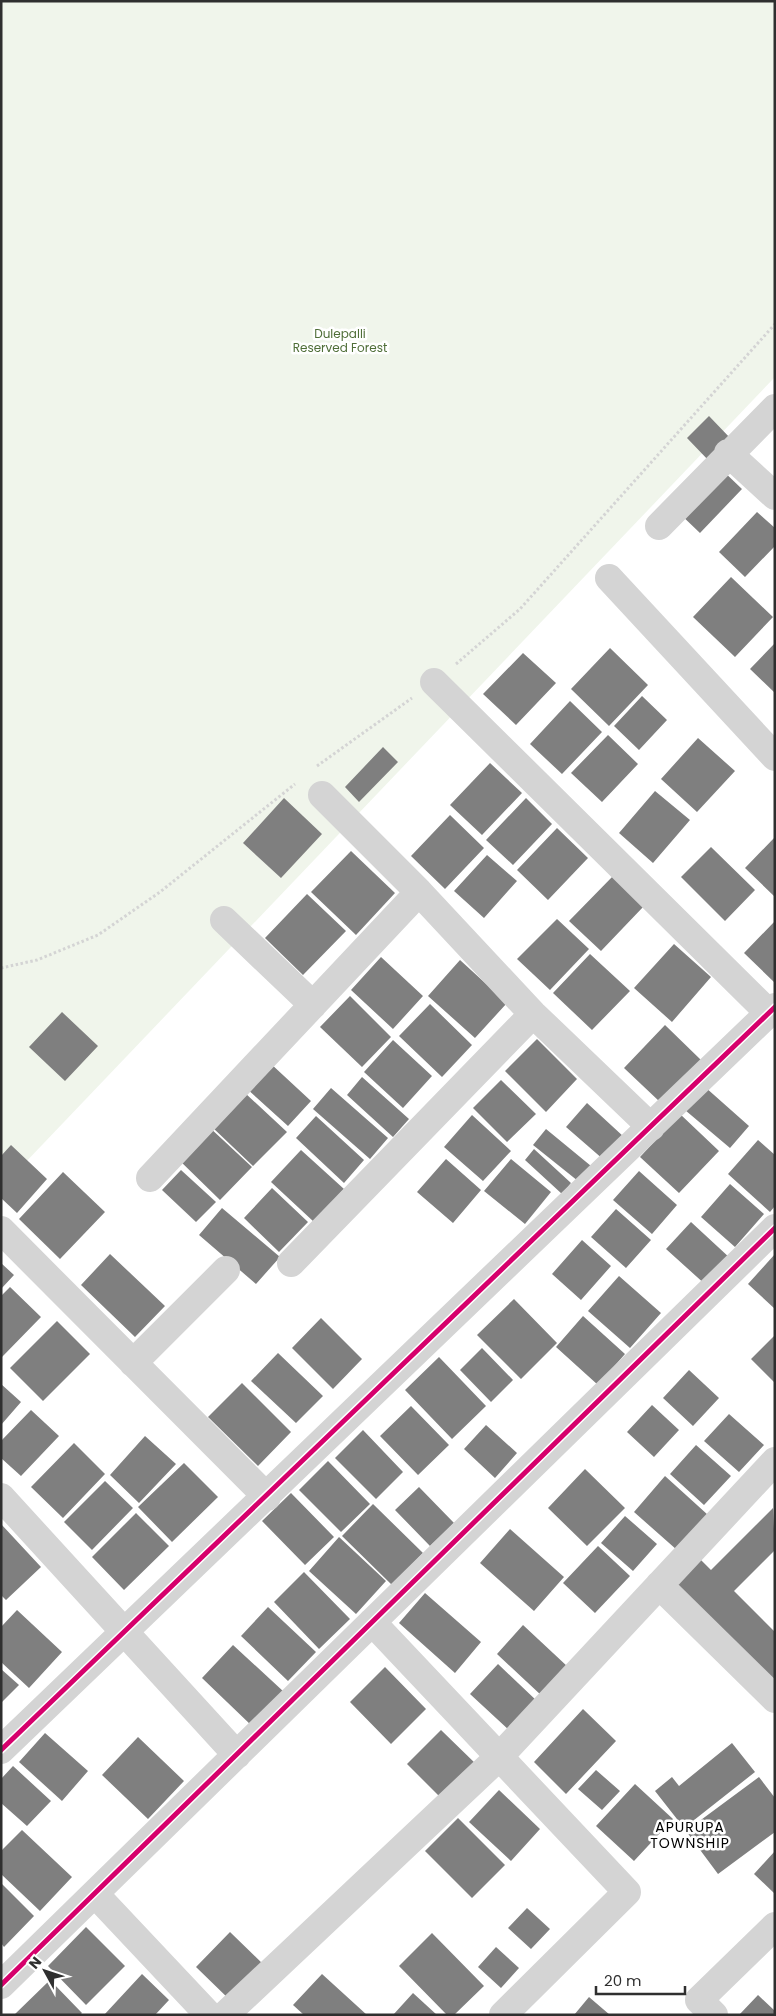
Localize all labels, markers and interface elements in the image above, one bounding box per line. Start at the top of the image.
park label: Dulepalli Reserved Forest [293,325,387,356]
district label: APURUPA TOWNSHIP [650,1817,730,1853]
north arrow [20,1946,70,1996]
text: N [24,1952,46,1973]
scale bar [596,1964,685,1996]
text: 20 m [604,1970,642,1991]

